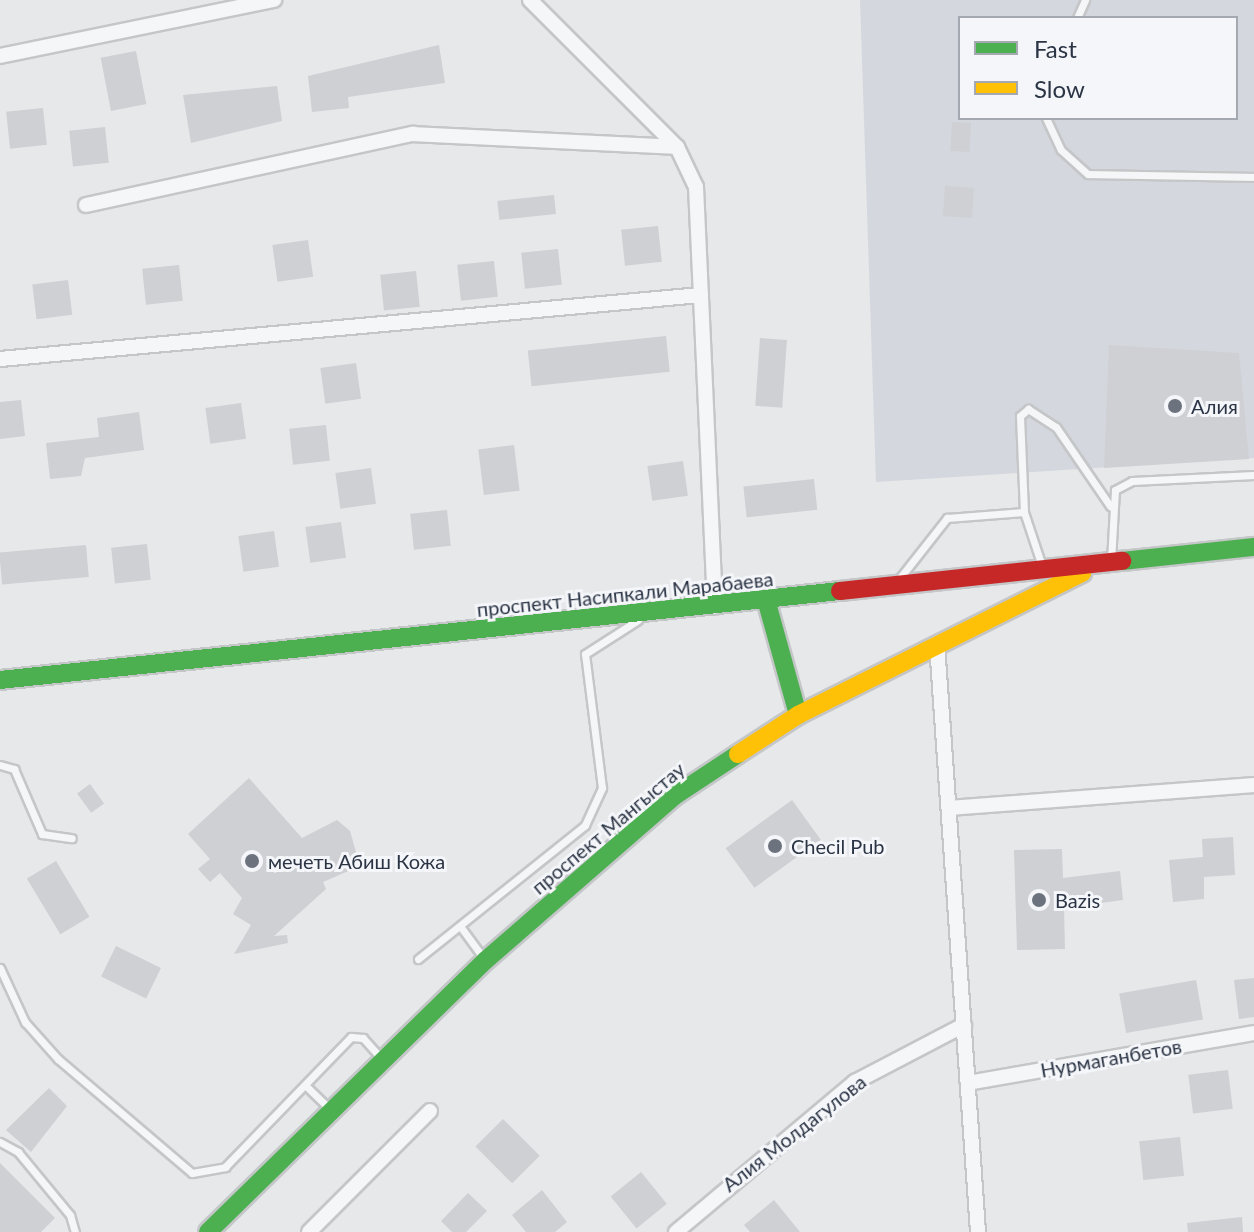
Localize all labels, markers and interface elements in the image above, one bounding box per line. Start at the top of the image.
legend [958,16,1238,120]
text: Fast [1034,34,1077,63]
text: Slow [1034,74,1085,103]
place label: Алия [1191,394,1238,418]
marker: Алия [1166,397,1184,415]
street label: проспект Насипкали Марабаева [476,566,774,622]
street label: проспект Мангыстау [527,757,689,899]
place label: Checil Pub [791,834,885,858]
marker: Checil Pub [766,837,784,855]
place label: мечеть Абиш Кожа [268,849,445,873]
marker: мечеть Абиш Кожа [243,852,261,870]
place label: Bazis [1055,888,1100,912]
marker: Bazis [1030,891,1048,909]
street label: Нурмаганбетов [1038,1034,1184,1082]
street label: Алия Молдагулова [717,1069,871,1197]

